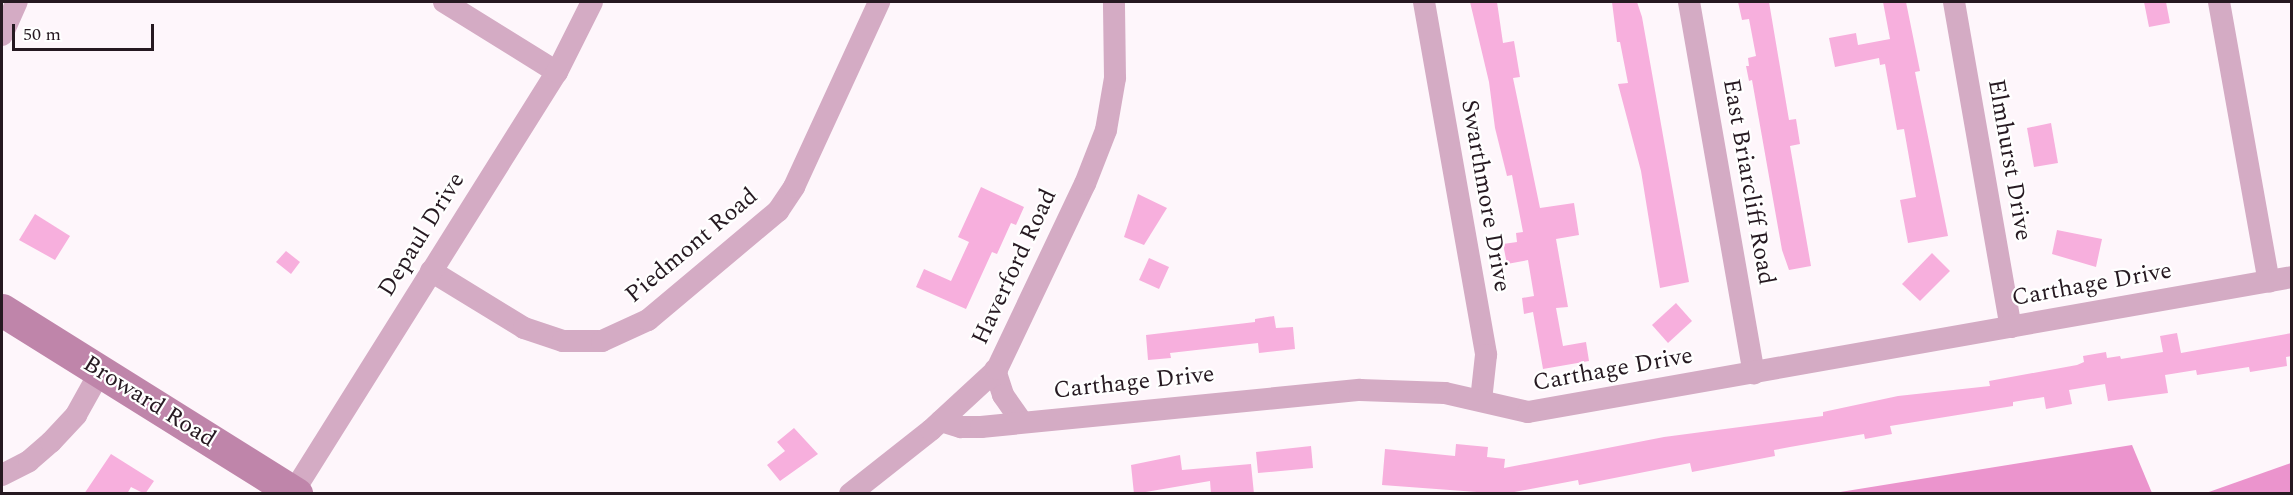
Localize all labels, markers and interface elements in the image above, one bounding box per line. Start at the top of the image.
scale bar [15,12,158,50]
text: 50 m [23,21,61,48]
street label: East Briarcliff Road [1716,77,1780,287]
street label: Elmhurst Drive [1981,77,2037,243]
street label: Swarthmore Drive [1454,98,1516,294]
street label: Depaul Drive [372,168,472,302]
street label: Piedmont Road [620,182,764,310]
street label: Haverford Road [966,185,1064,349]
street label: Carthage Drive [2010,257,2174,313]
street label: Carthage Drive [1531,342,1695,398]
street label: Broward Road [77,350,221,454]
street label: Carthage Drive [1052,360,1216,406]

